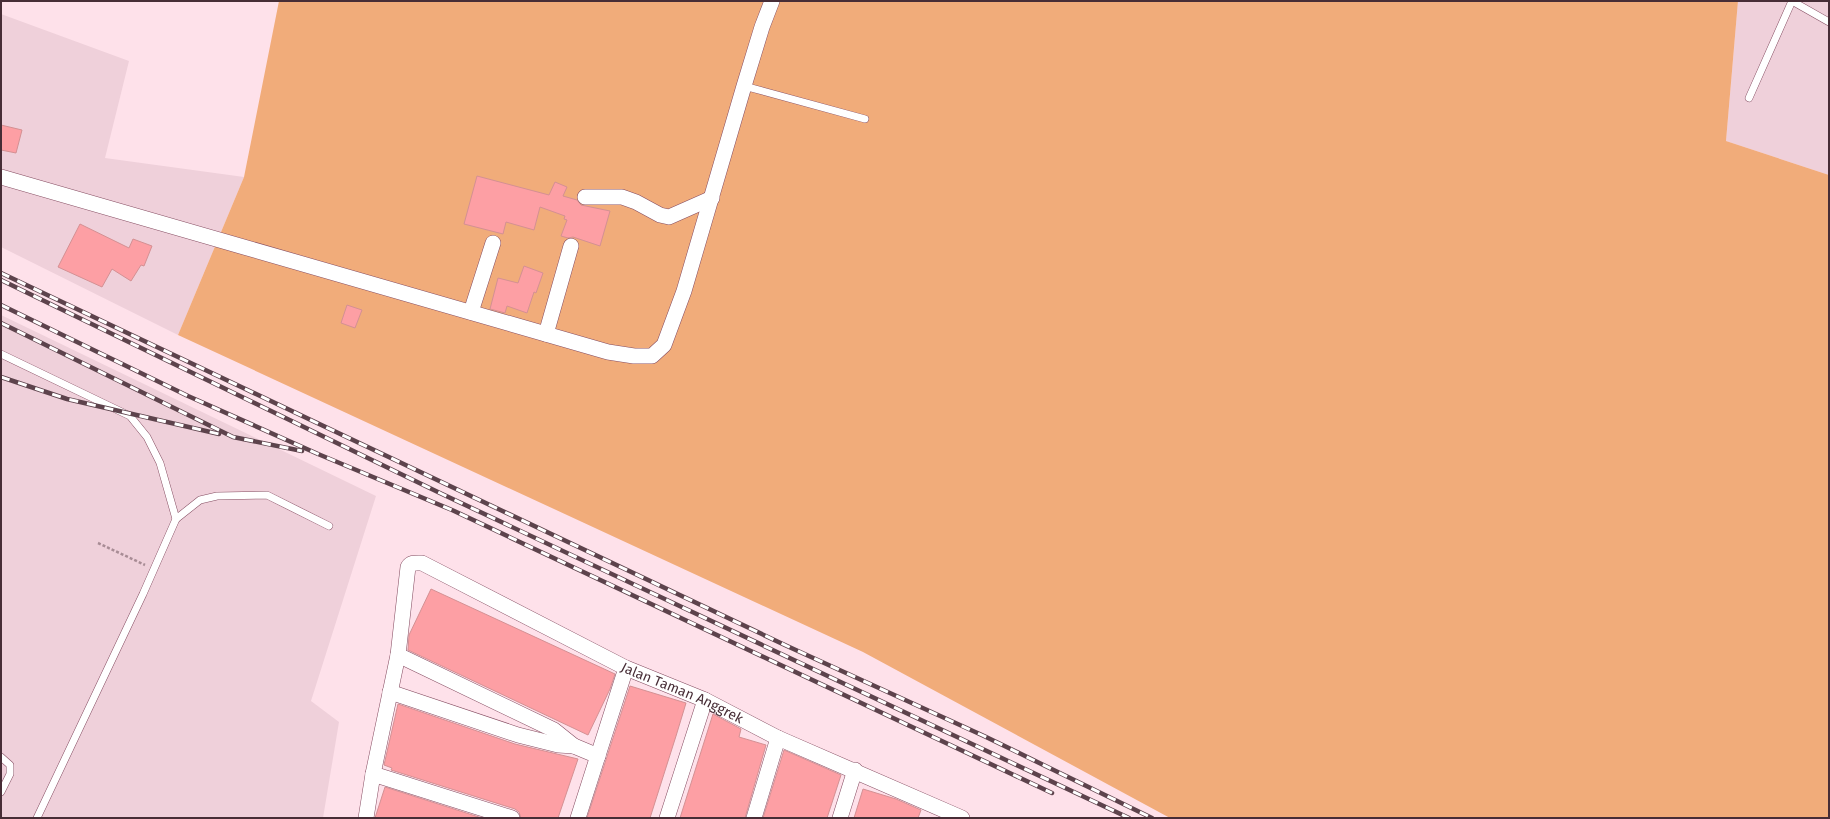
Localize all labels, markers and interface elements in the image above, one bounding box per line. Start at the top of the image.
street label: Jalan Taman Anggrek [618,659,747,728]

